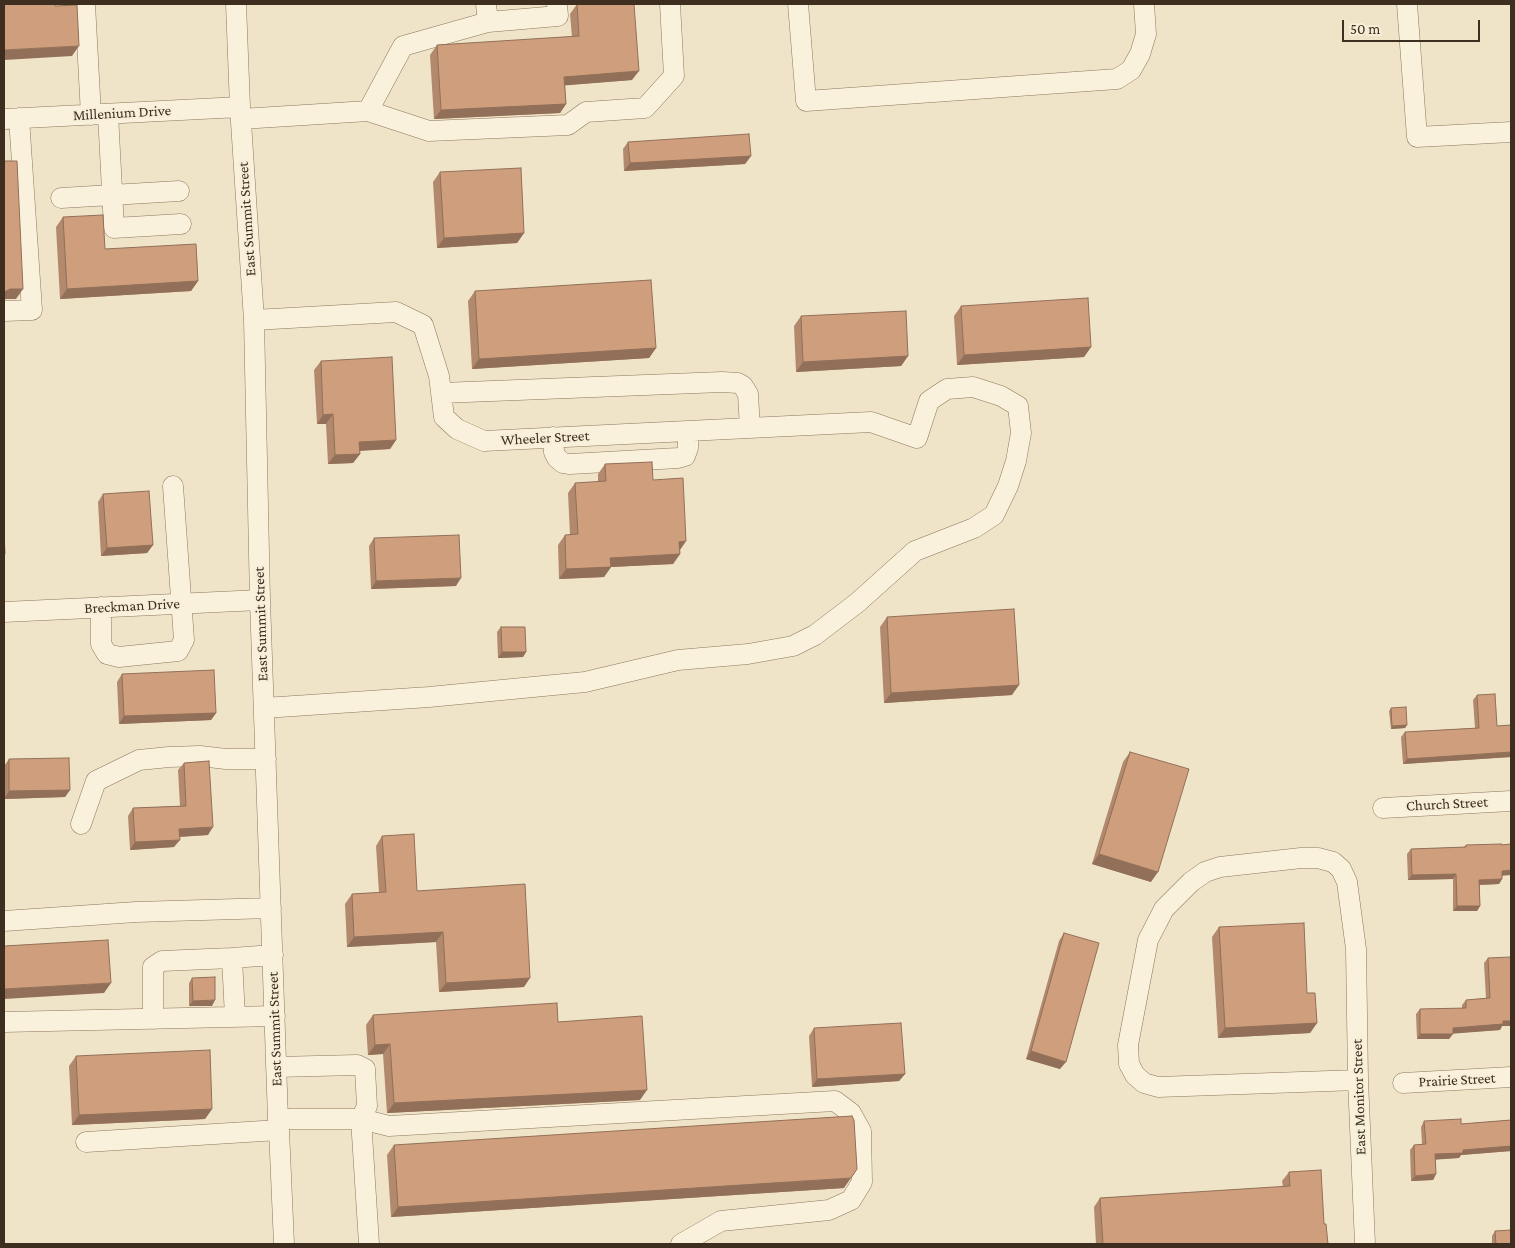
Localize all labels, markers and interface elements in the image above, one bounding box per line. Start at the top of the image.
scale bar [1345,10,1482,42]
text: 50 m [1350,21,1380,37]
street label: Millenium Drive [72,101,172,125]
street label: East Summit Street [234,161,260,277]
street label: Wheeler Street [500,427,590,449]
street label: East Summit Street [250,566,272,682]
street label: Breckman Drive [84,595,180,617]
street label: Church Street [1406,793,1488,815]
street label: East Summit Street [264,971,286,1087]
street label: East Monitor Street [1348,1039,1370,1155]
street label: Prairie Street [1418,1069,1496,1091]

